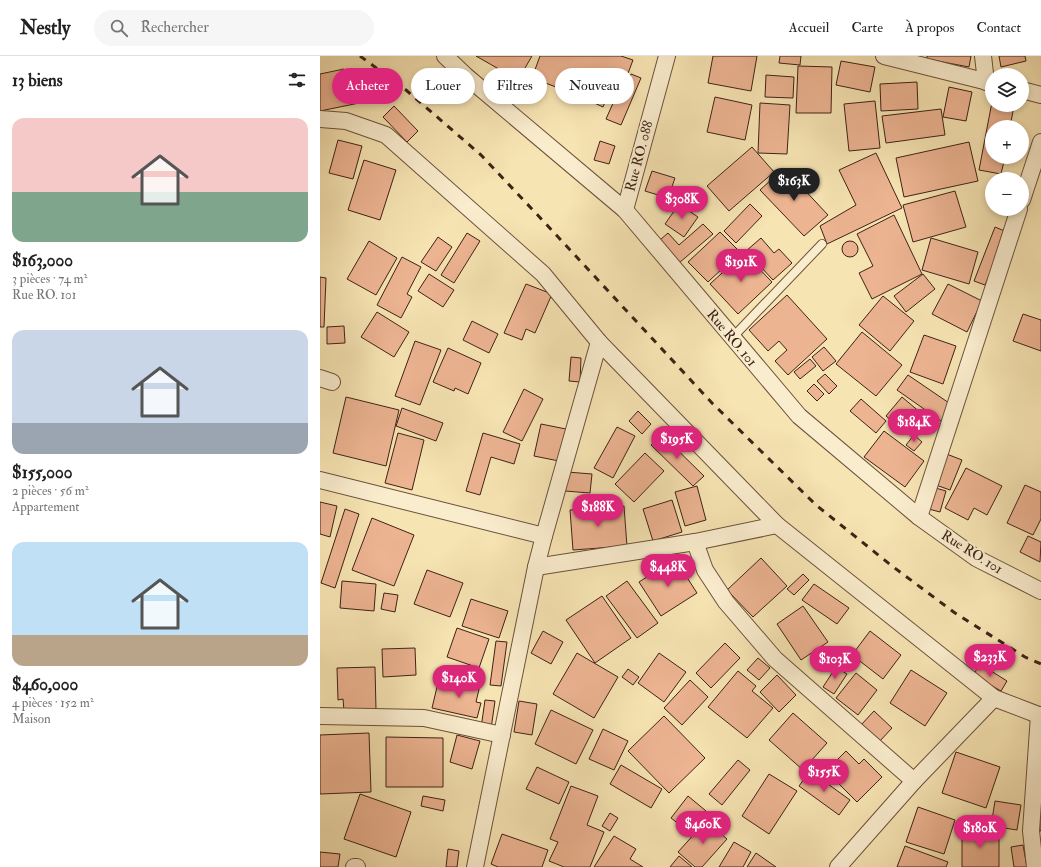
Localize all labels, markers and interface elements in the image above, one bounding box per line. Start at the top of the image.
search box [94,10,374,46]
text: Nestly [20,16,70,40]
icon: search [108,17,130,39]
text: Rechercher [140,18,209,37]
text: Accueil [789,19,829,36]
text: Carte [851,19,883,36]
text: À propos [905,19,954,36]
text: Contact [976,19,1021,36]
chip: Acheter [332,68,403,104]
chip: Louer [411,68,475,104]
chip: Filtres [483,68,547,104]
chip: Nouveau [555,68,634,104]
map controls [985,68,1029,216]
button: layers [985,68,1029,112]
icon: filters [286,69,308,91]
text: 13 biens [12,70,63,91]
street label: Rue RO. 088 [621,118,657,193]
button: + [985,120,1029,164]
icon: home [124,144,196,216]
pin: $163K [766,168,822,202]
button: − [985,172,1029,216]
text: $163K [778,173,810,189]
pin: $308K [654,186,710,220]
text: $308K [665,191,699,207]
pin: $191K [713,249,769,283]
text: $163,000 [12,250,73,271]
text: $191K [725,254,757,270]
text: 3 pièces · 74 m² [12,271,87,287]
text: Rue RO. 101 [12,287,76,303]
street label: Rue RO. 101 [703,306,761,370]
icon: home [124,356,196,428]
pin: $184K [886,409,942,443]
text: $184K [897,414,931,430]
pin: $195K [649,426,705,460]
text: $195K [660,431,694,447]
text: $155,000 [12,462,73,483]
text: 2 pièces · 56 m² [12,483,89,499]
pin: $188K [570,494,626,528]
text: Appartement [12,499,80,515]
text: $188K [581,499,615,515]
street label: Rue RO. 101 [938,526,1006,578]
pin: $448K [640,554,696,588]
text: $448K [650,559,686,575]
icon: home [124,568,196,640]
pin: $233K [962,644,1018,678]
pin: $103K [807,646,863,680]
text: $233K [973,649,1007,665]
text: $103K [819,651,851,667]
pin: $140K [431,665,487,699]
text: $140K [442,670,476,686]
text: $460,000 [12,674,78,695]
text: 4 pièces · 152 m² [12,695,94,711]
text: Maison [12,711,51,727]
pin: $155K [796,759,852,793]
text: $155K [808,764,840,780]
pin: $460K [675,811,731,845]
pin: $180K [952,815,1008,849]
text: $460K [685,816,721,832]
text: $180K [963,820,997,836]

